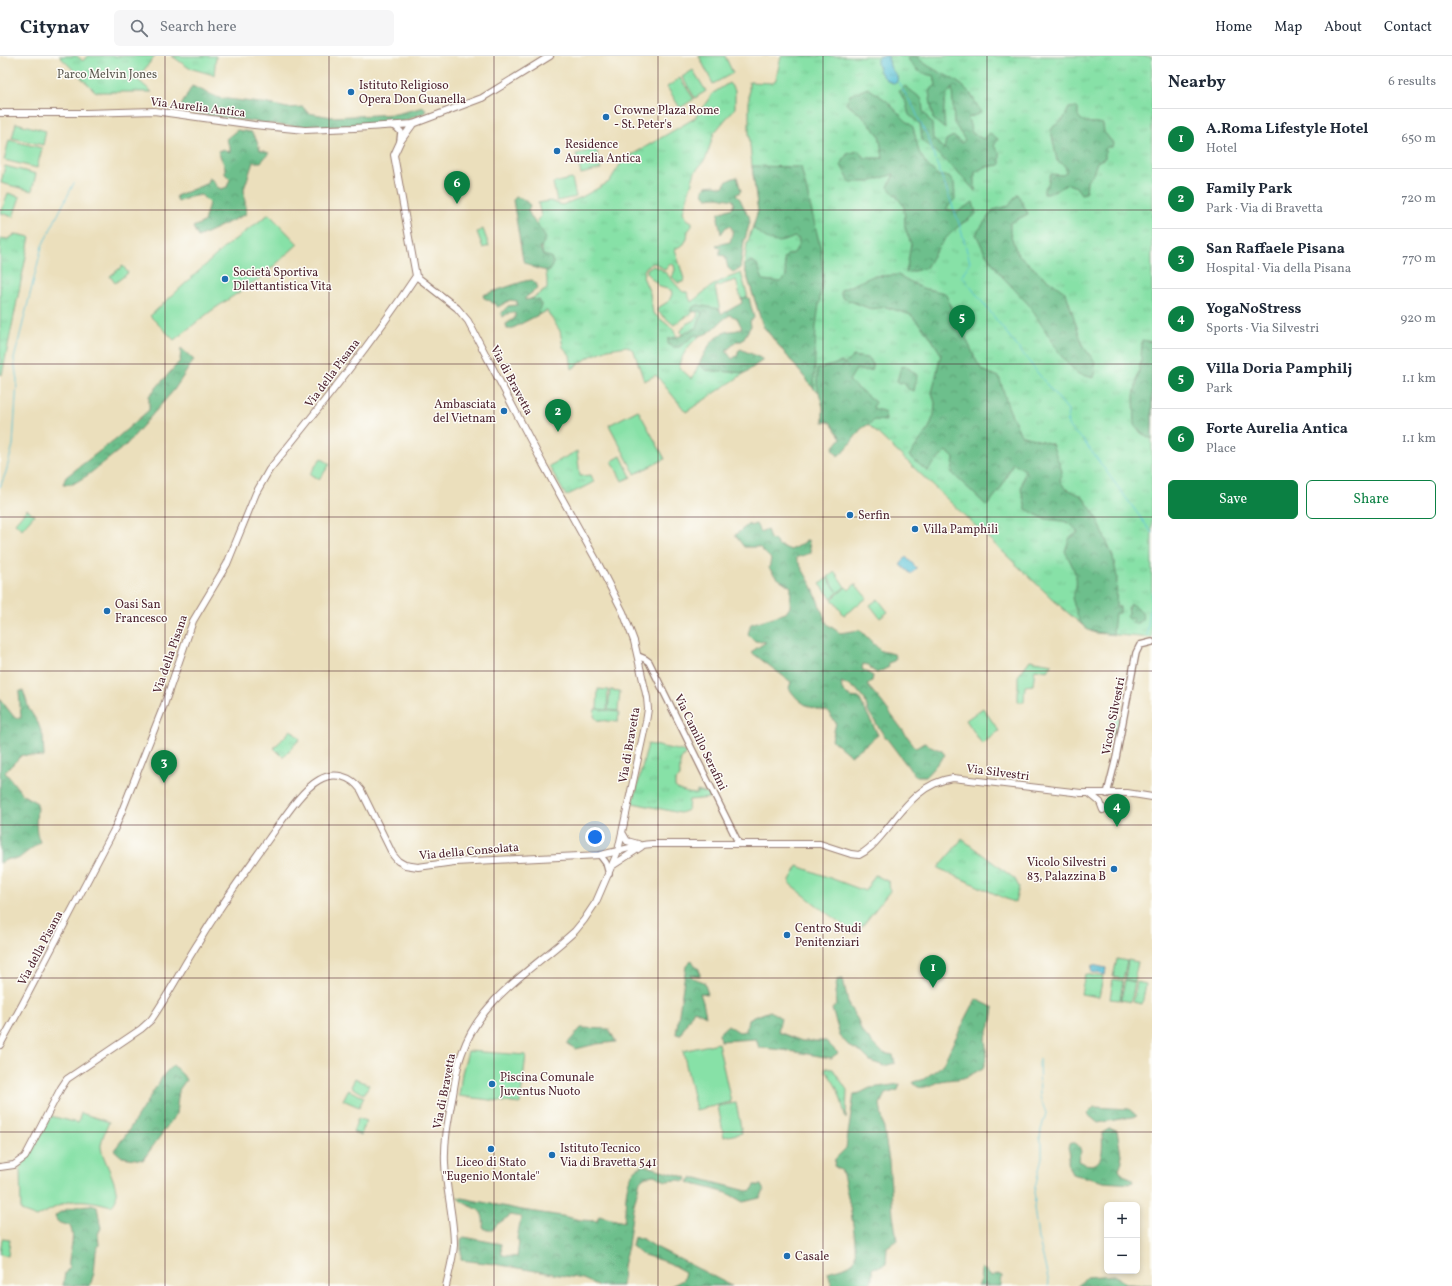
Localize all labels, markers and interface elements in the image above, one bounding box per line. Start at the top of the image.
search box [114,10,394,46]
text: Citynav [20,15,90,41]
icon: search [128,17,150,39]
text: Search here [160,17,237,38]
text: Home [1215,18,1252,37]
text: Map [1274,18,1302,37]
text: About [1324,18,1362,37]
text: Contact [1384,18,1432,37]
park label: Parco Melvin Jones [57,67,157,83]
text: Nearby [1168,71,1226,94]
text: 6 results [1388,73,1436,91]
place label: Istituto Religioso Opera Don Guanella [359,78,466,108]
marker: Istituto Religioso Opera Don Guanella [346,87,356,97]
street label: Via Aurelia Antica [149,94,246,122]
place label: Crowne Plaza Rome - St. Peter's [614,103,720,133]
marker: Crowne Plaza Rome - St. Peter's [601,112,611,122]
text: A.Roma Lifestyle Hotel [1206,119,1368,140]
text: 1 [1178,130,1184,148]
text: 650 m [1402,130,1436,148]
place label: Residence Aurelia Antica [565,137,641,167]
text: Hotel [1206,140,1237,158]
marker: Residence Aurelia Antica [552,146,562,156]
pin: 6 [444,171,470,204]
text: Family Park [1206,179,1292,200]
text: 2 [1178,190,1184,208]
text: 720 m [1401,190,1436,208]
text: Park · Via di Bravetta [1206,200,1323,218]
text: San Raffaele Pisana [1206,239,1345,260]
text: 3 [1178,250,1184,268]
text: 770 m [1402,250,1436,268]
text: Hospital · Via della Pisana [1206,260,1351,278]
place label: Società Sportiva Dilettantistica Vita [233,265,332,295]
marker: Società Sportiva Dilettantistica Vita [220,274,230,284]
text: YogaNoStress [1206,299,1302,320]
pin: 5 [949,305,975,338]
text: 4 [1177,310,1185,328]
text: 920 m [1400,310,1436,328]
text: Sports · Via Silvestri [1206,320,1319,338]
street label: Via della Pisana [302,336,364,411]
street label: Via di Bravetta [486,343,536,418]
text: Villa Doria Pamphilj [1206,359,1352,380]
text: 5 [1178,370,1184,388]
text: 1.1 km [1402,370,1436,388]
text: Park [1206,380,1233,398]
place label: Ambasciata del Vietnam [433,397,496,427]
pin: 2 [545,399,571,432]
marker: Ambasciata del Vietnam [499,406,509,416]
text: Forte Aurelia Antica [1206,419,1348,440]
text: 6 [1177,430,1185,448]
text: 1.1 km [1402,430,1436,448]
text: Place [1206,440,1236,458]
button: Save [1168,480,1298,519]
button: Share [1306,480,1436,519]
place label: Serfin [858,508,890,524]
marker: Serfin [845,510,855,520]
place label: Villa Pamphili [923,522,998,538]
marker: Villa Pamphili [910,524,920,534]
place label: Oasi San Francesco [115,597,167,627]
marker: Oasi San Francesco [102,606,112,616]
street label: Via della Pisana [150,613,192,696]
street label: Vicolo Silvestri [1099,676,1129,756]
street label: Via Camillo Serafini [670,692,731,794]
street label: Via di Bravetta [615,706,645,784]
pin: 3 [151,750,177,783]
street label: Via Silvestri [965,761,1031,785]
pin: 4 [1104,794,1130,827]
your location [585,827,605,847]
street label: Via della Consolata [419,840,520,864]
place label: Vicolo Silvestri 83, Palazzina B [1027,855,1106,885]
marker: Vicolo Silvestri 83, Palazzina B [1109,864,1119,874]
street label: Via della Pisana [14,908,67,989]
place label: Centro Studi Penitenziari [795,921,862,951]
marker: Centro Studi Penitenziari [782,930,792,940]
pin: 1 [920,955,946,988]
street label: Via di Bravetta [430,1052,460,1130]
place label: Piscina Comunale Juventus Nuoto [500,1070,595,1100]
marker: Piscina Comunale Juventus Nuoto [487,1079,497,1089]
place label: Istituto Tecnico Via di Bravetta 541 [560,1141,657,1171]
marker: Liceo di Stato "Eugenio Montale" [486,1144,496,1154]
marker: Istituto Tecnico Via di Bravetta 541 [547,1150,557,1160]
place label: Liceo di Stato "Eugenio Montale" [442,1155,540,1185]
map controls [1104,1202,1140,1274]
button: + [1104,1202,1140,1238]
button: − [1104,1238,1140,1274]
place label: Casale [795,1249,830,1265]
marker: Casale [782,1251,792,1261]

